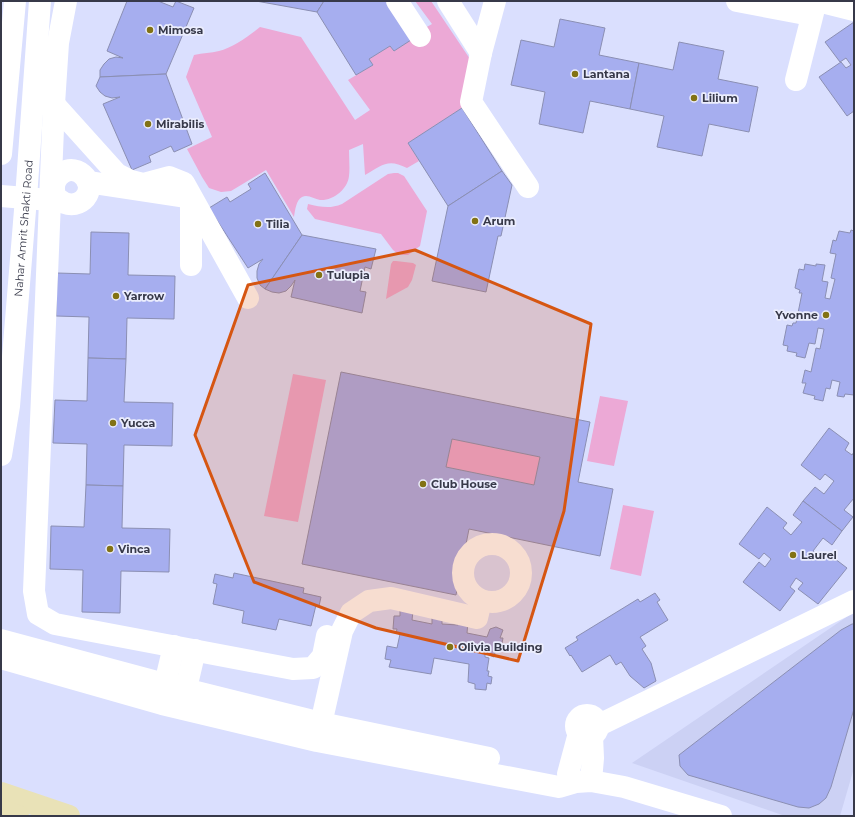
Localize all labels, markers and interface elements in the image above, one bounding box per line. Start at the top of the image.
place label: Mimosa [158,23,203,37]
marker: Mimosa [145,25,155,35]
place label: Lantana [583,67,630,81]
marker: Lantana [570,69,580,79]
place label: Lilium [702,91,738,105]
marker: Lilium [689,93,699,103]
place label: Mirabilis [156,117,204,131]
marker: Mirabilis [143,119,153,129]
street label: Nahar Amrit Shakti Road [11,159,36,297]
place label: Arum [482,214,515,228]
marker: Arum [470,216,480,226]
place label: Tilia [266,217,290,231]
marker: Tilia [253,219,263,229]
place label: Tulupia [327,268,370,282]
marker: Tulupia [314,270,324,280]
place label: Yarrow [123,289,165,303]
marker: Yarrow [111,291,121,301]
place label: Yvonne [774,308,818,322]
marker: Yvonne [821,310,831,320]
place label: Yucca [120,416,156,430]
marker: Yucca [108,418,118,428]
place label: Club House [431,477,497,491]
marker: Club House [418,479,428,489]
place label: Vinca [117,542,151,556]
marker: Vinca [105,544,115,554]
place label: Laurel [801,548,837,562]
marker: Laurel [788,550,798,560]
place label: Olivia Building [458,640,543,654]
marker: Olivia Building [445,642,455,652]

